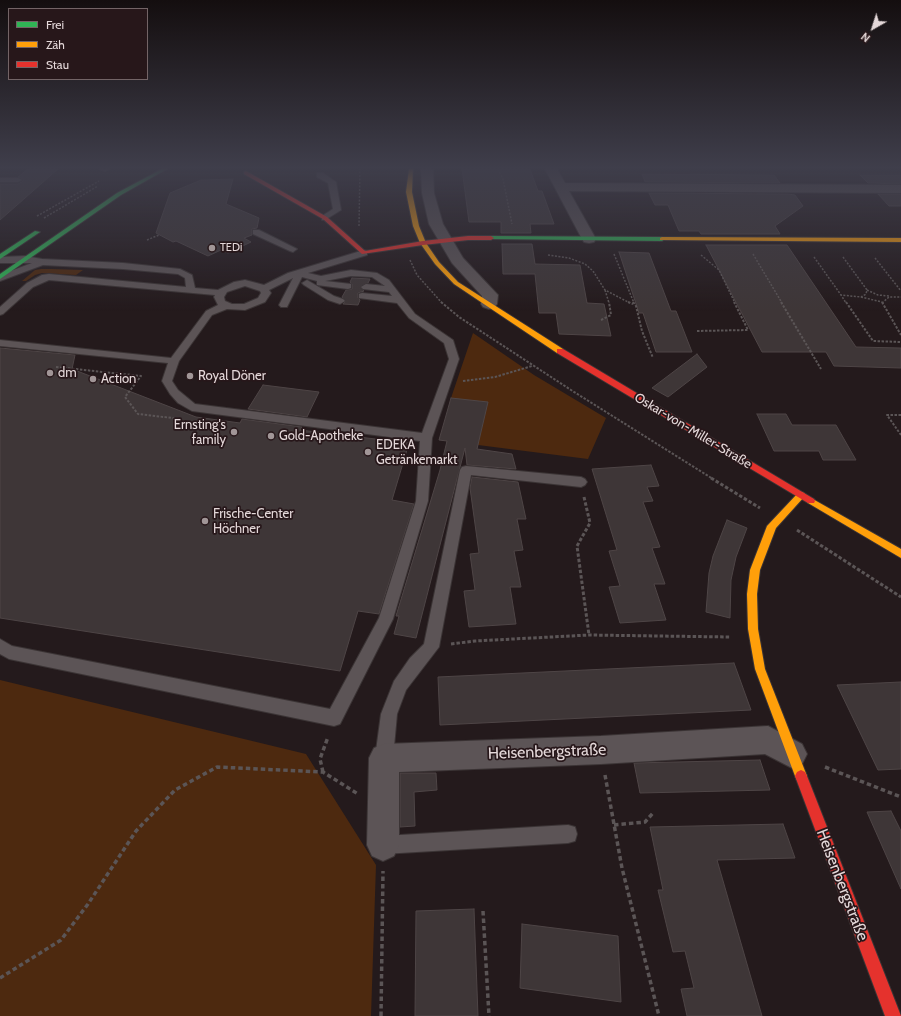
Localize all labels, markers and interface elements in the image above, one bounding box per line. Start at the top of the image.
legend [8,8,148,80]
north arrow [853,8,893,48]
text: Frei [46,17,64,32]
text: N [858,29,873,45]
text: Zäh [46,37,65,52]
text: Stau [46,57,69,72]
place label: TEDi [220,241,242,255]
marker: TEDi [207,243,217,253]
place label: dm [58,365,77,381]
marker: dm [45,368,55,378]
place label: Royal Döner [198,368,266,384]
place label: Action [101,371,136,387]
marker: Royal Döner [185,371,195,381]
marker: Action [88,374,98,384]
street label: Oskar-von-Miller-Straße [632,390,754,472]
place label: Ernsting's family [174,417,226,448]
marker: Ernsting's family [229,427,239,437]
place label: Gold-Apotheke [279,428,363,444]
marker: Gold-Apotheke [266,431,276,441]
place label: EDEKA Getränkemarkt [376,437,457,468]
marker: EDEKA Getränkemarkt [363,447,373,457]
place label: Frische-Center Höchner [213,506,293,537]
marker: Frische-Center Höchner [200,516,210,526]
street label: Heisenbergstraße [488,740,606,764]
street label: Heisenbergstraße [812,826,872,944]

